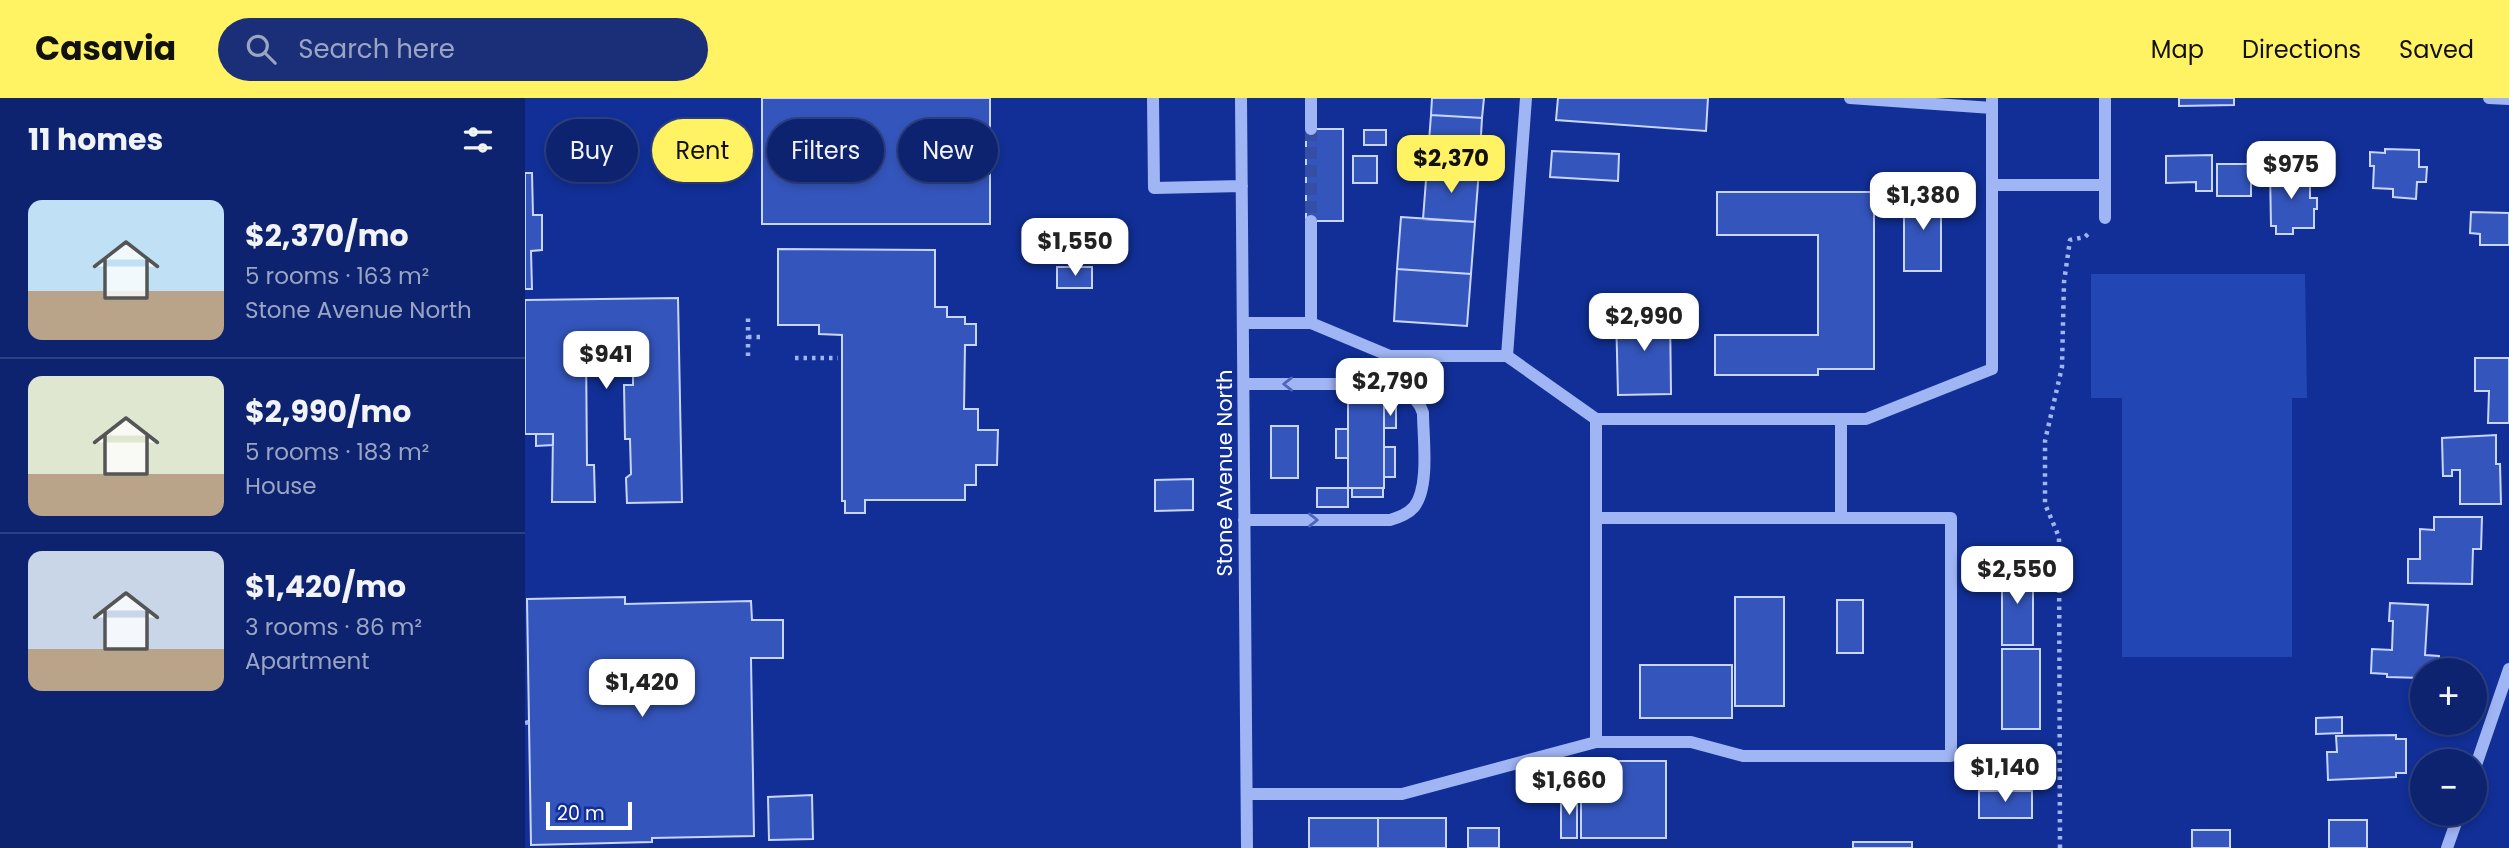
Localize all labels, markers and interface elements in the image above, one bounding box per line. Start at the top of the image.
search box [218,18,708,81]
text: Casavia [35,25,176,72]
icon: search [242,30,280,68]
text: Search here [298,31,455,67]
text: Map [2151,33,2204,66]
text: Directions [2242,33,2361,66]
text: Saved [2399,33,2474,66]
text: 11 homes [28,118,163,161]
chip: Buy [546,119,638,182]
chip: Rent [652,119,753,182]
chip: Filters [767,119,884,182]
chip: New [898,119,998,182]
icon: filters [459,121,497,159]
pin: $2,370 [1394,136,1508,195]
pin: $975 [2250,141,2332,201]
text: $2,370 [1413,142,1489,174]
text: $975 [2263,148,2319,180]
pin: $1,380 [1866,172,1980,232]
text: $1,380 [1886,179,1960,211]
text: $2,370/mo [245,214,409,257]
pin: $1,550 [1018,218,1132,278]
text: $1,550 [1037,225,1113,257]
icon: home [84,228,168,312]
text: 5 rooms · 163 m² [245,260,429,292]
text: Stone Avenue North [245,294,472,326]
pin: $2,990 [1587,294,1701,353]
text: $2,990 [1605,300,1683,332]
pin: $941 [565,331,647,391]
text: $941 [579,338,633,370]
pin: $2,790 [1333,358,1447,418]
text: $2,790 [1352,365,1428,397]
street label: Stone Avenue North [1210,369,1239,577]
one-way arrow [1282,376,1293,392]
text: $2,990/mo [245,390,411,433]
icon: home [84,404,168,488]
text: 5 rooms · 183 m² [245,436,429,468]
text: House [245,470,317,502]
one-way arrow [1308,512,1318,528]
pin: $2,550 [1960,546,2074,606]
text: $2,550 [1977,553,2057,585]
text: $1,420/mo [245,565,406,608]
icon: home [84,579,168,663]
text: 3 rooms · 86 m² [245,611,422,643]
text: Apartment [245,645,370,677]
map controls [2410,658,2487,826]
button: + [2410,658,2487,735]
pin: $1,420 [585,660,699,719]
text: $1,420 [605,666,679,698]
pin: $1,140 [1948,744,2062,804]
button: − [2410,749,2487,826]
text: $1,140 [1970,751,2040,783]
pin: $1,660 [1512,758,1626,817]
text: $1,660 [1532,764,1606,796]
scale bar [546,799,632,831]
text: 20 m [557,800,605,827]

